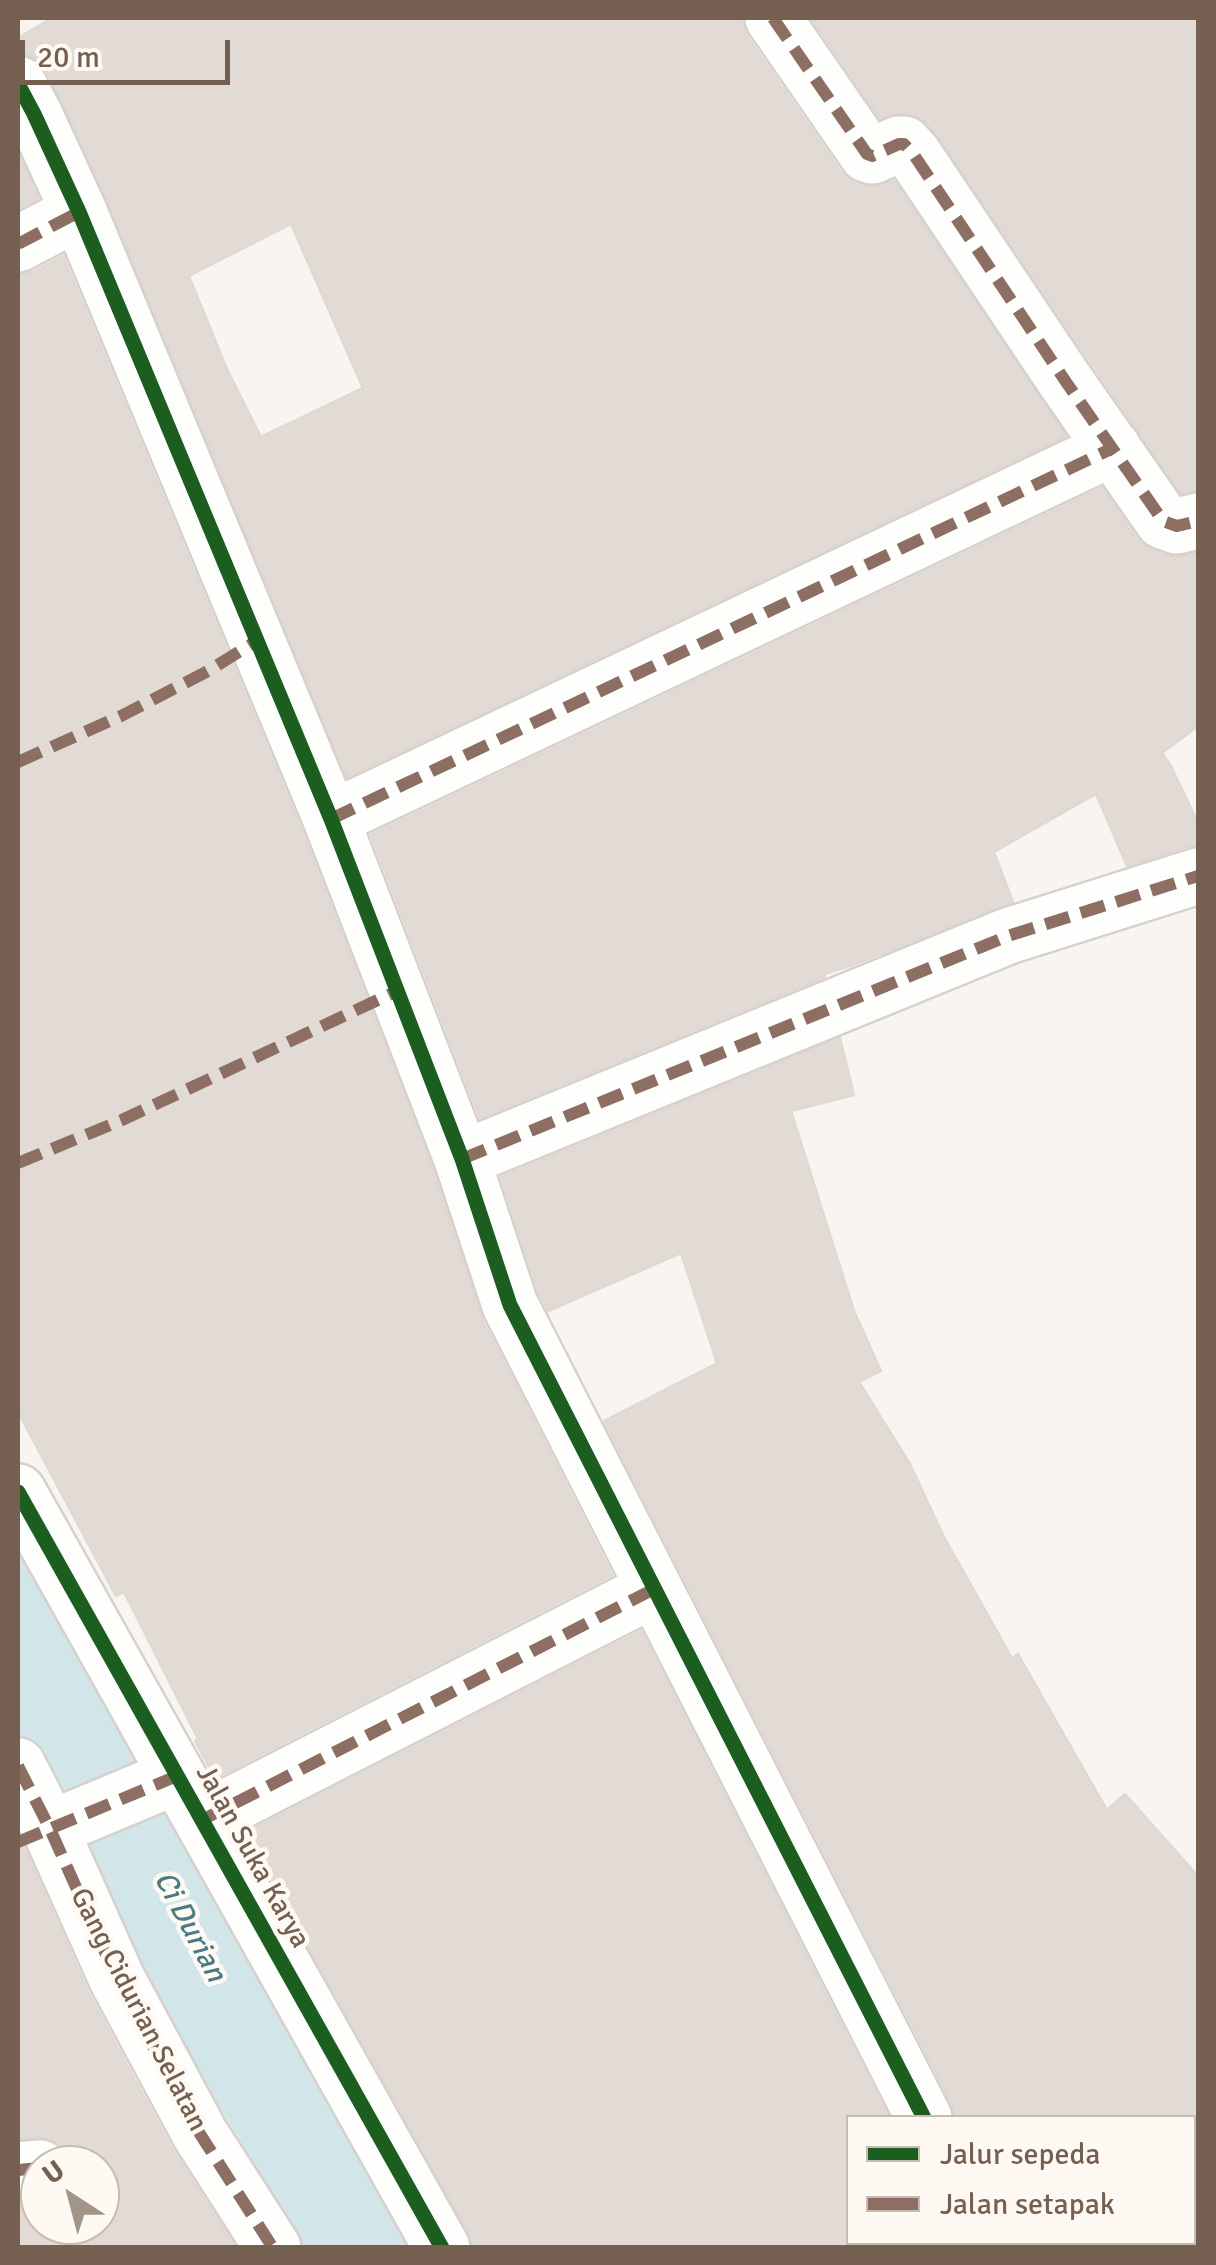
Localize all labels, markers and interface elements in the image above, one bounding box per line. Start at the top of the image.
scale bar [25,20,235,82]
text: 20 m [37,39,100,76]
street label: Jalan Suka Karya [188,1760,316,1954]
water label: Ci Durian [145,1866,233,1988]
street label: Gang Cidurian Selatan [62,1883,214,2137]
legend [846,2115,1196,2245]
text: Jalur sepeda [940,2136,1101,2173]
north arrow [20,2145,120,2245]
text: U [36,2153,71,2192]
text: Jalan setapak [940,2186,1115,2223]

